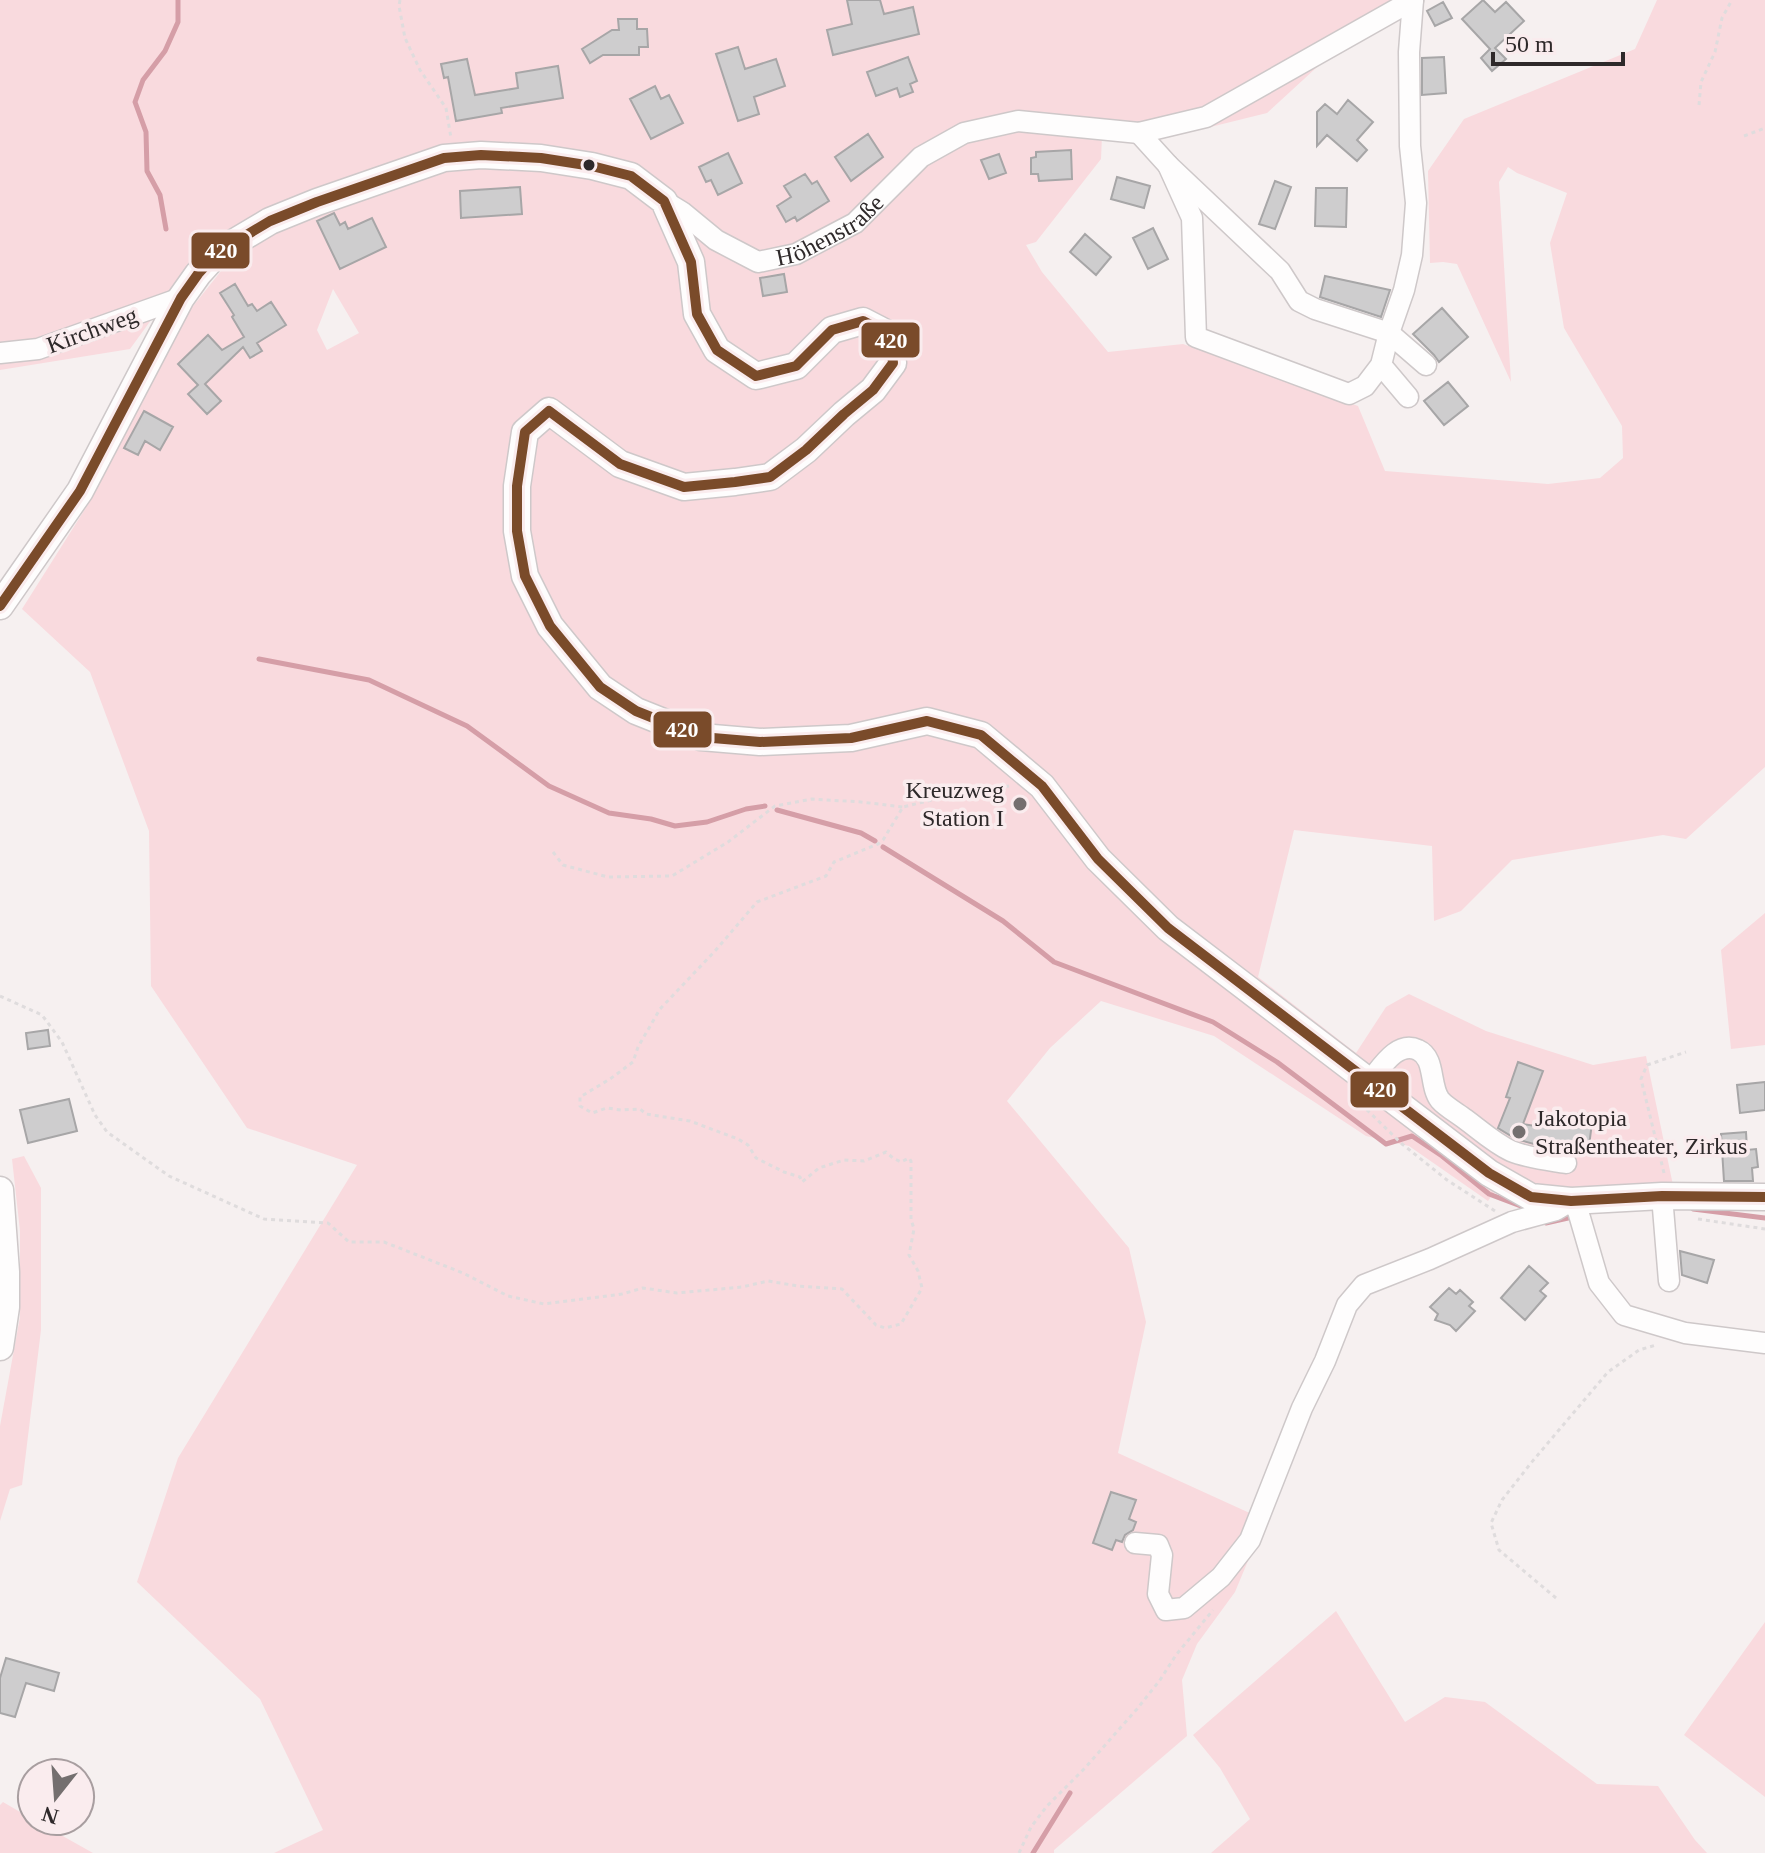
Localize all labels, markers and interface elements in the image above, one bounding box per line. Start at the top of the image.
scale bar [1493,16,1623,66]
text: 50 m [1505,31,1554,57]
unlabelled marker [581,157,597,173]
street label: Höhenstraße [774,189,889,271]
line badge: 420 [190,231,251,270]
text: 420 [205,238,238,263]
street label: Kirchweg [43,302,141,358]
line badge: 420 [860,321,921,359]
text: 420 [875,328,908,353]
line badge: 420 [652,710,713,749]
text: 420 [666,717,699,742]
place label: Kreuzweg Station I [905,777,1004,831]
marker: Kreuzweg Station I [1011,795,1029,813]
line badge: 420 [1349,1070,1410,1109]
text: 420 [1364,1077,1397,1102]
place label: Jakotopia Straßentheater, Zirkus [1535,1105,1747,1159]
marker: Jakotopia Straßentheater, Zirkus [1510,1123,1528,1141]
north arrow [16,1757,96,1837]
text: N [39,1801,62,1830]

